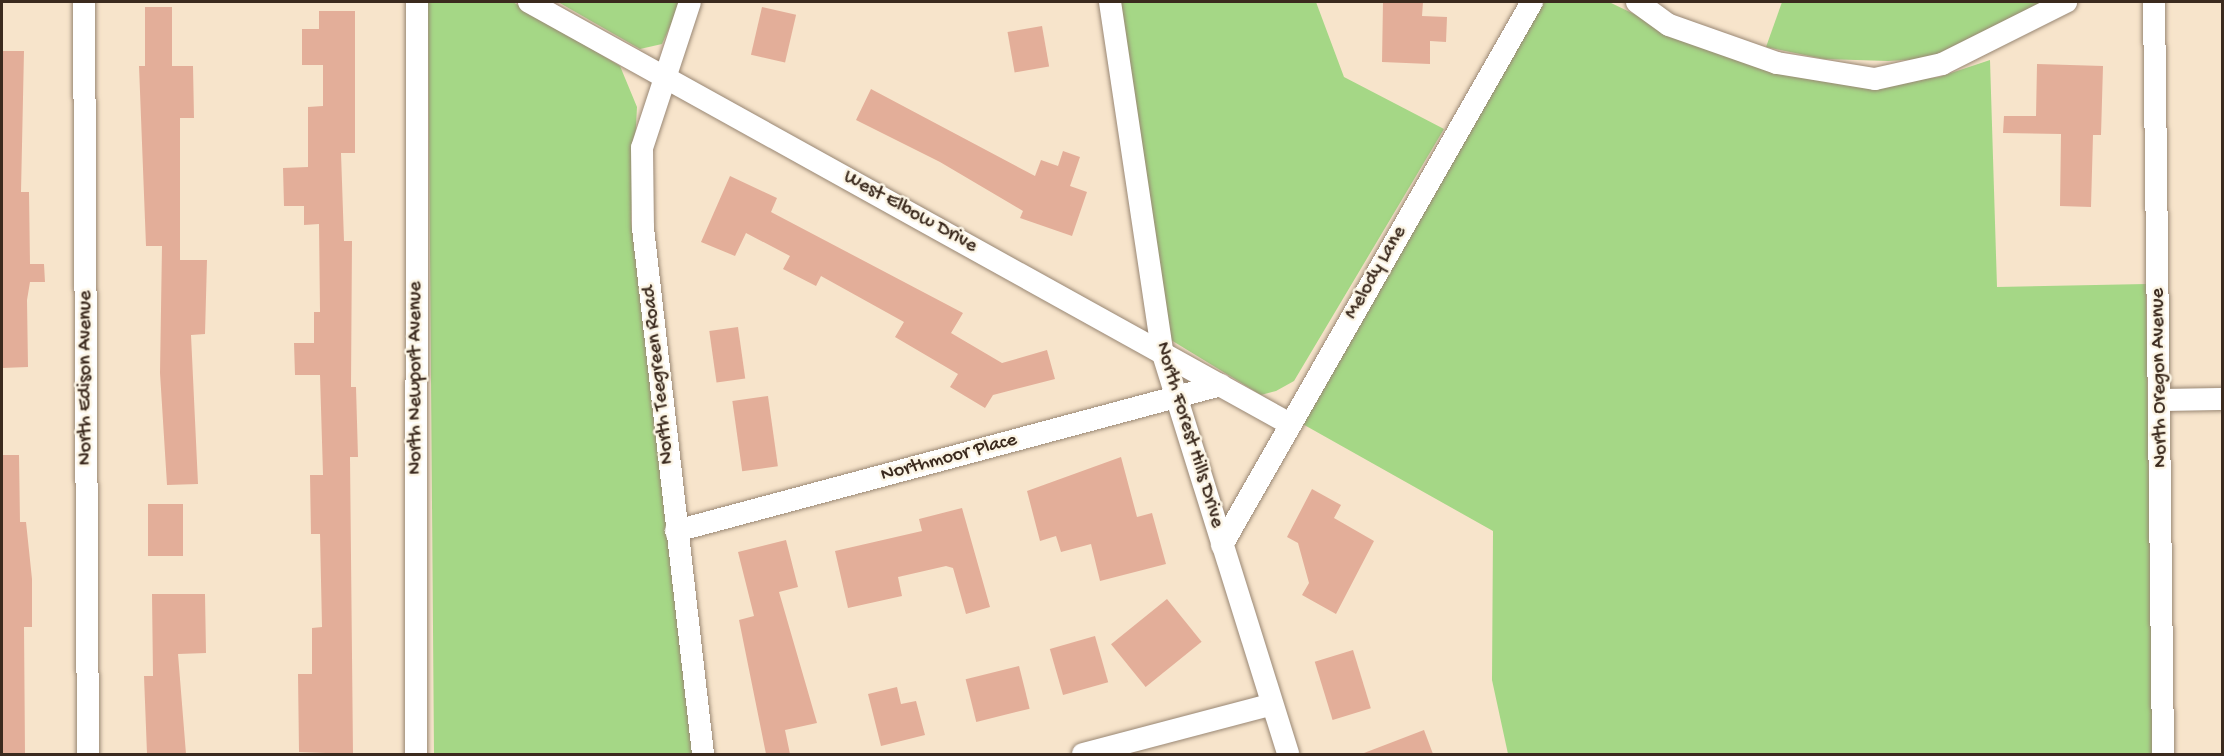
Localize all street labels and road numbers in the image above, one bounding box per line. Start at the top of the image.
street label: West Elbow Drive [839,165,981,259]
street label: Melody Lane [1340,222,1412,324]
street label: North Newport Avenue [404,281,428,475]
street label: North Teegreen Road [638,284,680,466]
street label: North Oregon Avenue [2146,288,2174,468]
street label: North Edison Avenue [74,291,98,465]
street label: North Forest Hills Drive [1149,339,1229,531]
street label: Northmoor Place [878,428,1020,488]

